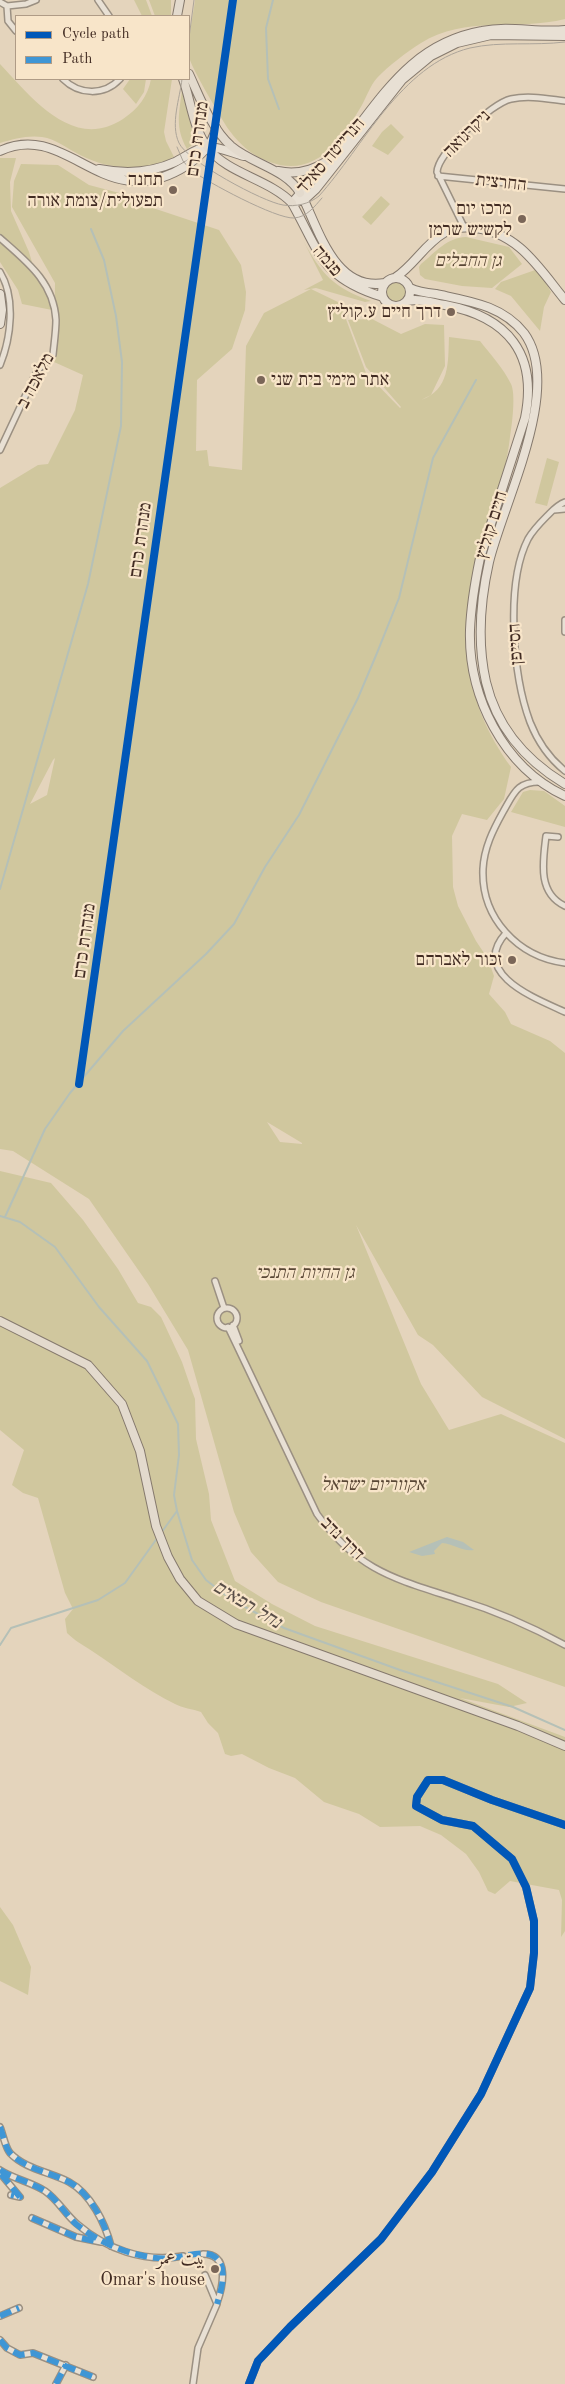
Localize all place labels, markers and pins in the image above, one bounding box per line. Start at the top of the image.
place label: תחנה תפעולית/צומת אורה [27,169,163,212]
marker: תחנה תפעולית/צומת אורה [167,184,179,196]
place label: מרכז יום לקשיש שרמן [429,198,512,240]
marker: מרכז יום לקשיש שרמן [516,213,528,225]
place label: דרך חיים ע.קוליץ [327,301,441,323]
marker: דרך חיים ע.קוליץ [445,306,457,318]
place label: אתר מימי בית שני [271,369,389,391]
marker: אתר מימי בית שני [255,374,267,386]
place label: זכור לאברהם [416,949,502,971]
marker: זכור לאברהם [506,954,518,966]
place label: بيت عمر Omar's house [100,2248,205,2290]
marker: بيت عمر Omar's house [209,2263,221,2275]

